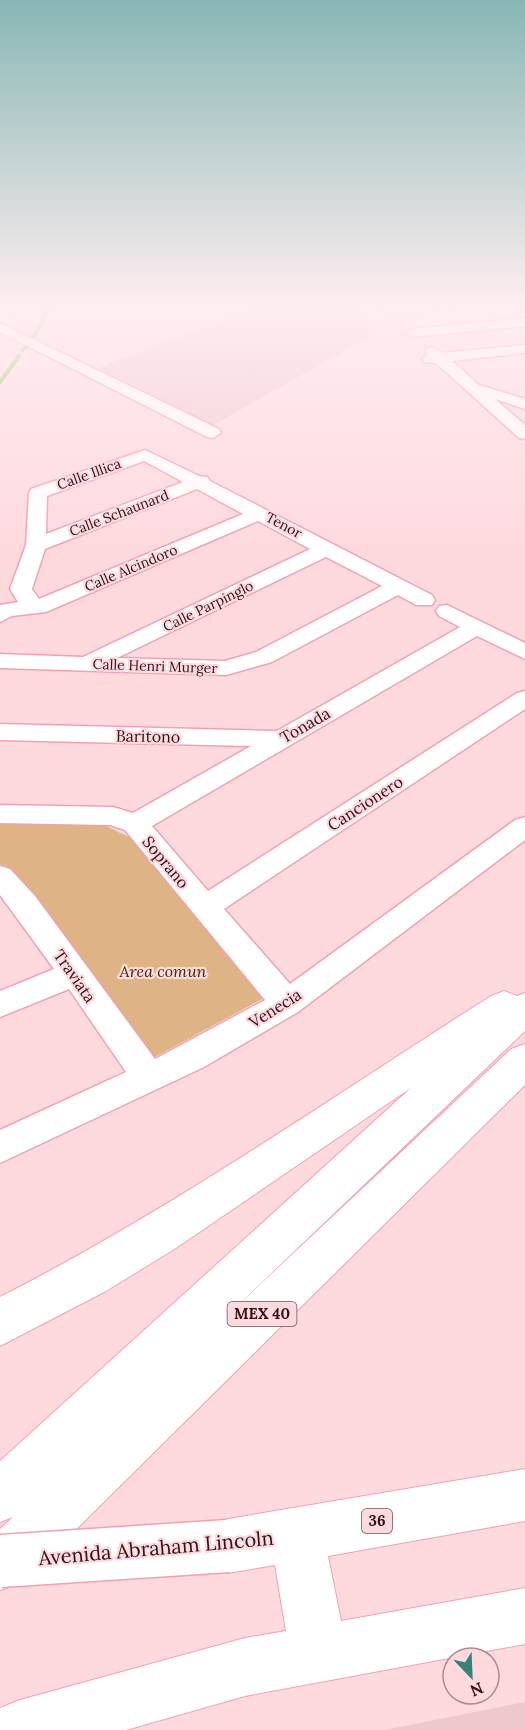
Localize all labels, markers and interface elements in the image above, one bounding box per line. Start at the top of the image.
street label: Calle Illica [55,454,123,494]
street label: Calle Schaunard [67,486,171,540]
street label: Tenor [263,508,305,542]
street label: Calle Alcindoro [82,540,180,596]
street label: Calle Parpinglo [160,576,256,636]
street label: Calle Henri Murger [92,655,218,677]
street label: Tonada [276,703,334,747]
street label: Baritono [116,725,180,747]
street label: Cancionero [323,771,407,835]
street label: Soprano [138,832,194,892]
street label: Traviata [50,946,100,1006]
park label: Area comun [119,961,207,981]
street label: Venecia [244,984,305,1032]
road number: MEX 40 [228,1302,296,1326]
road number: 36 [362,1509,392,1533]
street label: Avenida Abraham Lincoln [36,1525,275,1570]
north arrow [441,1646,501,1706]
text: N [467,1678,486,1701]

